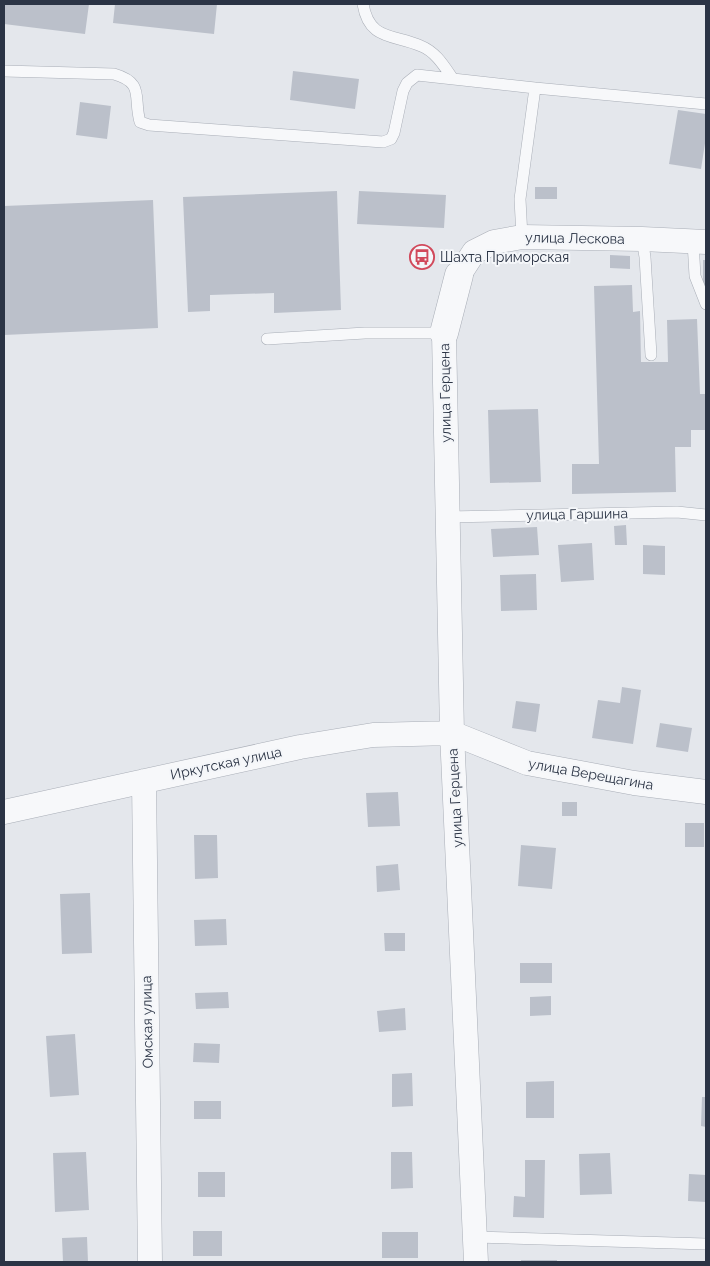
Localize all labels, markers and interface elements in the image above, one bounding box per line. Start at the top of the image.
street label: улица Лескова [525,229,625,247]
bus stop icon: Шахта Приморская [409,244,435,270]
place label: Шахта Приморская [440,249,569,265]
street label: улица Герцена [436,343,454,443]
street label: улица Гаршина [526,505,628,523]
street label: Иркутская улица [169,743,283,783]
street label: улица Герцена [444,748,466,848]
street label: улица Верещагина [527,755,655,793]
street label: Омская улица [138,975,156,1069]

